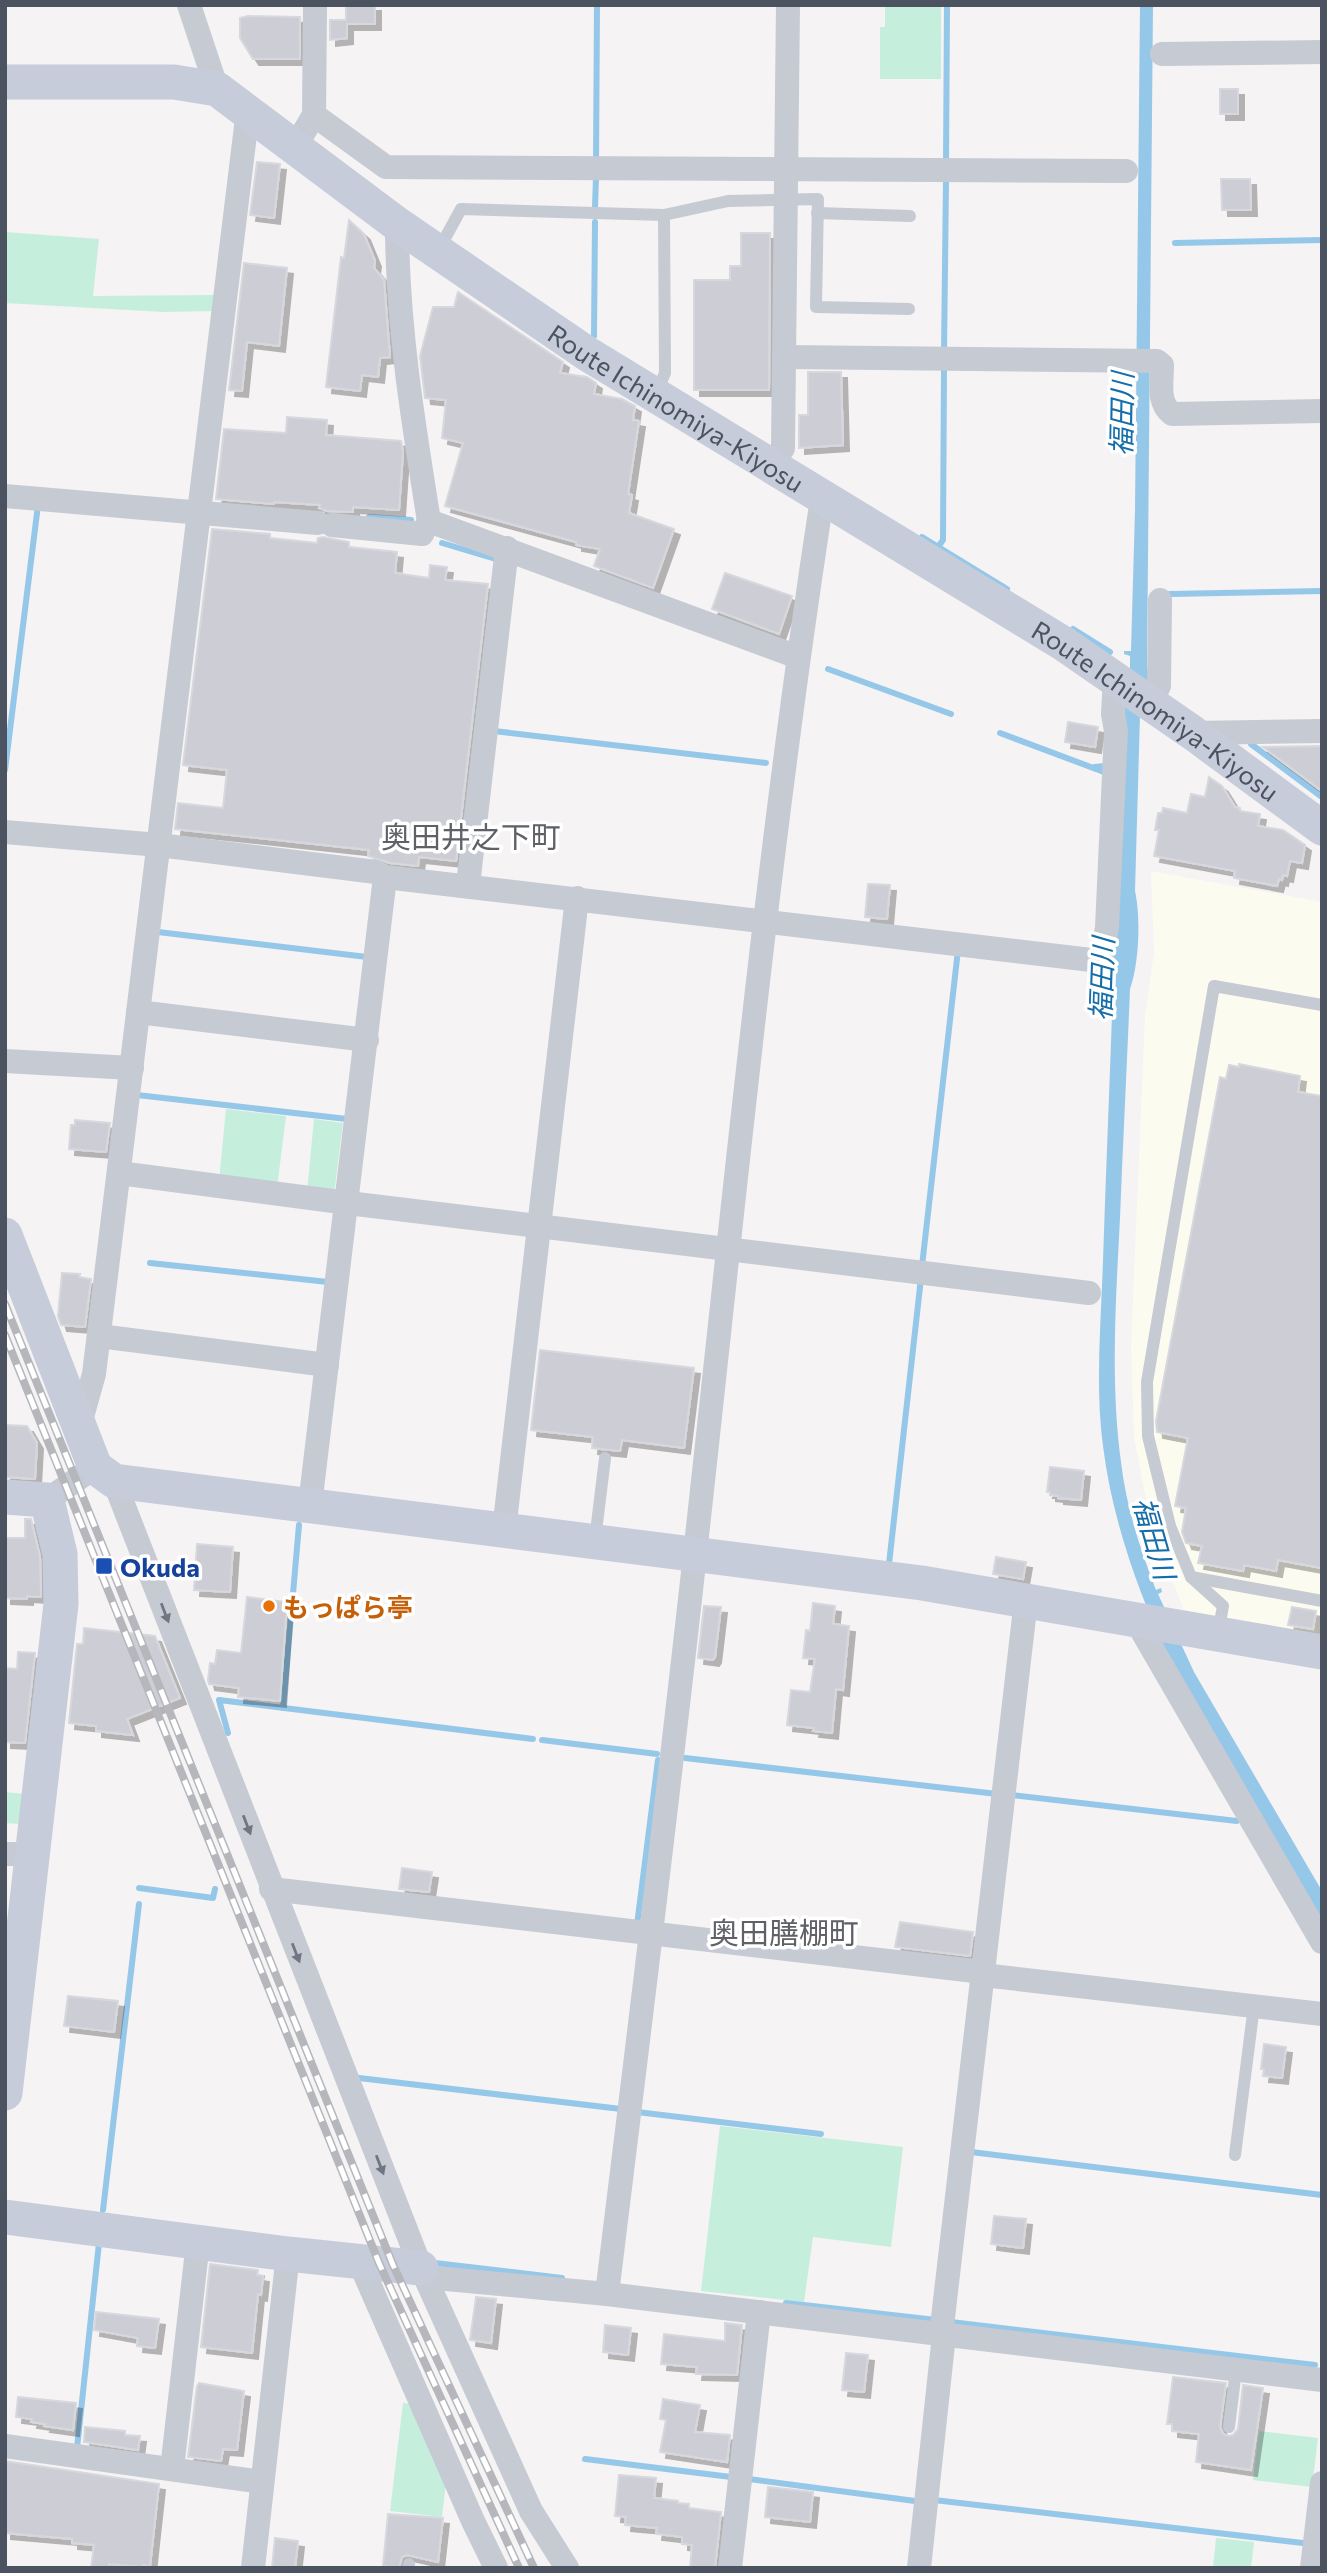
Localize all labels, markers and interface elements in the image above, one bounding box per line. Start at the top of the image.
street label: Route Ichinomiya-Kiyosu [543,317,810,498]
water label: 福田川 [1103,369,1139,456]
street label: Route Ichinomiya-Kiyosu [1027,613,1285,807]
district label: 奥田井之下町 [381,817,561,854]
water label: 福田川 [1083,933,1120,1022]
water label: 福田川 [1127,1493,1184,1586]
place label: Okuda [120,1551,200,1582]
marker: Okuda [94,1556,114,1576]
place label: もっぱら亭 [283,1591,413,1622]
marker: もっぱら亭 [261,1598,277,1614]
one-way arrow [160,1602,171,1623]
one-way arrow [241,1815,252,1836]
district label: 奥田膳棚町 [709,1913,859,1950]
one-way arrow [291,1942,302,1963]
one-way arrow [374,2154,385,2175]

